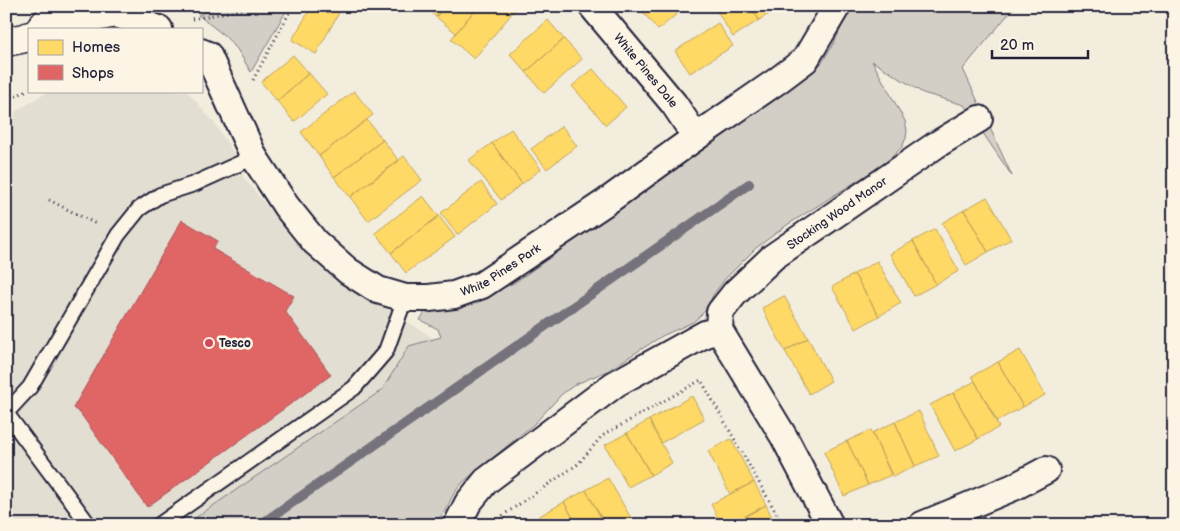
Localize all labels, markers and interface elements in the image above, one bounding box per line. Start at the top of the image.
legend [28,28,202,92]
scale bar [992,28,1089,60]
street label: White Pines Dale [610,31,681,111]
text: 20 m [1000,36,1034,55]
text: Homes [72,38,121,57]
text: Shops [72,64,115,83]
street label: Stocking Wood Manor [784,174,891,253]
street label: White Pines Park [459,241,544,300]
place label: Tesco [219,336,251,351]
marker: Tesco [203,337,215,349]

